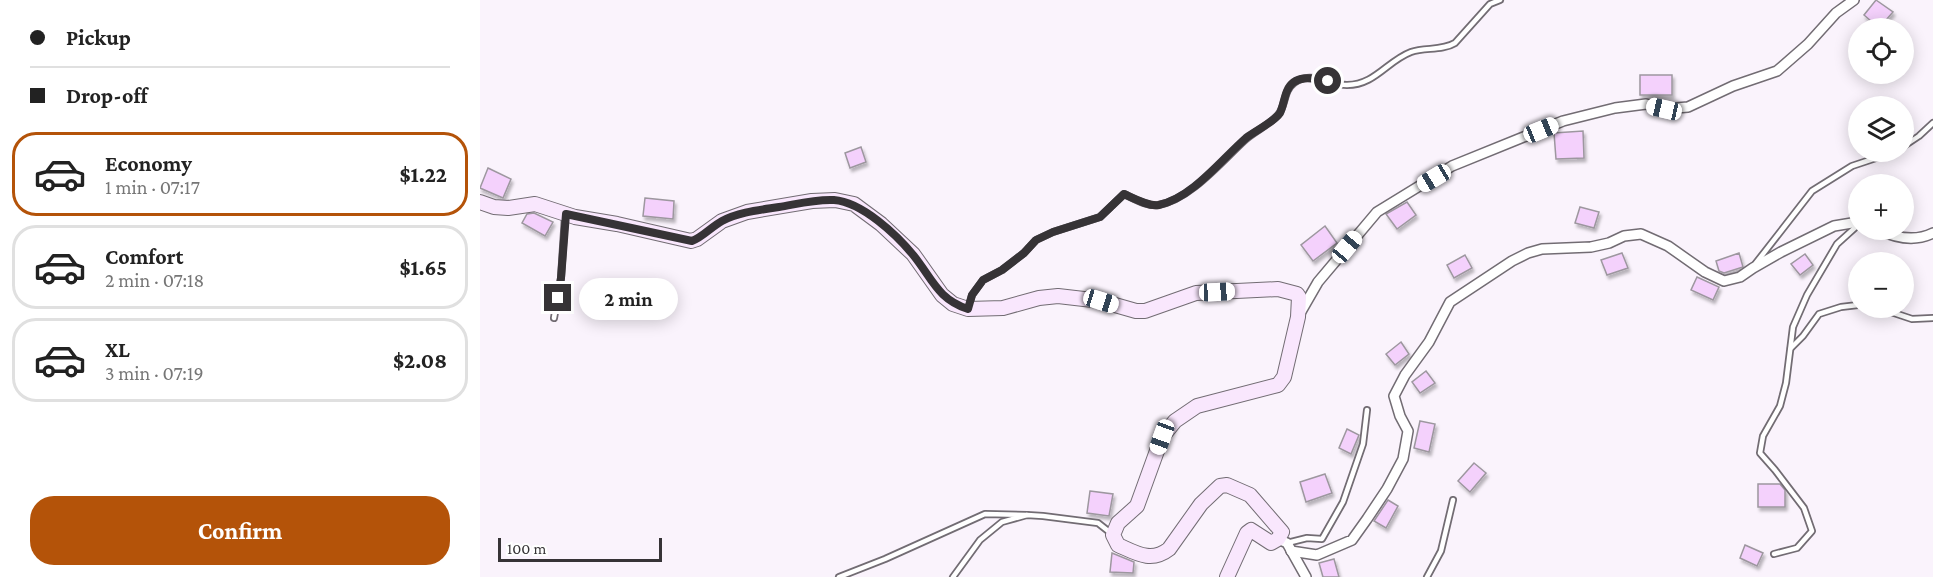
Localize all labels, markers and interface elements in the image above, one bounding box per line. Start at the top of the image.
map controls [1848,18,1914,318]
button: locate [1848,18,1914,84]
text: Pickup [66,25,131,50]
route start [1314,67,1341,94]
text: Drop-off [66,83,148,108]
car [1644,96,1684,122]
button: layers [1848,96,1914,162]
car [1521,115,1561,145]
icon: car [33,147,87,201]
text: Economy [105,151,192,176]
car [1414,161,1454,195]
text: $1.22 [400,162,447,187]
button: + [1848,174,1914,240]
text: 1 min · 07:17 [105,176,200,198]
car [1329,227,1365,267]
icon: car [33,240,87,294]
text: Comfort [105,244,183,269]
button: − [1848,252,1914,318]
text: $1.65 [399,255,447,280]
text: 2 min · 07:18 [105,269,204,291]
callout: 2 min [579,277,678,319]
car [1199,282,1235,302]
route end [544,284,571,311]
car [1081,287,1121,315]
text: 2 min [604,288,653,310]
icon: car [33,333,87,387]
text: XL [105,337,130,362]
text: $2.08 [393,348,447,373]
text: 3 min · 07:19 [105,362,204,384]
car [1147,417,1177,457]
button: Confirm [30,496,450,565]
scale bar [498,535,662,562]
text: 100 m [507,540,546,557]

